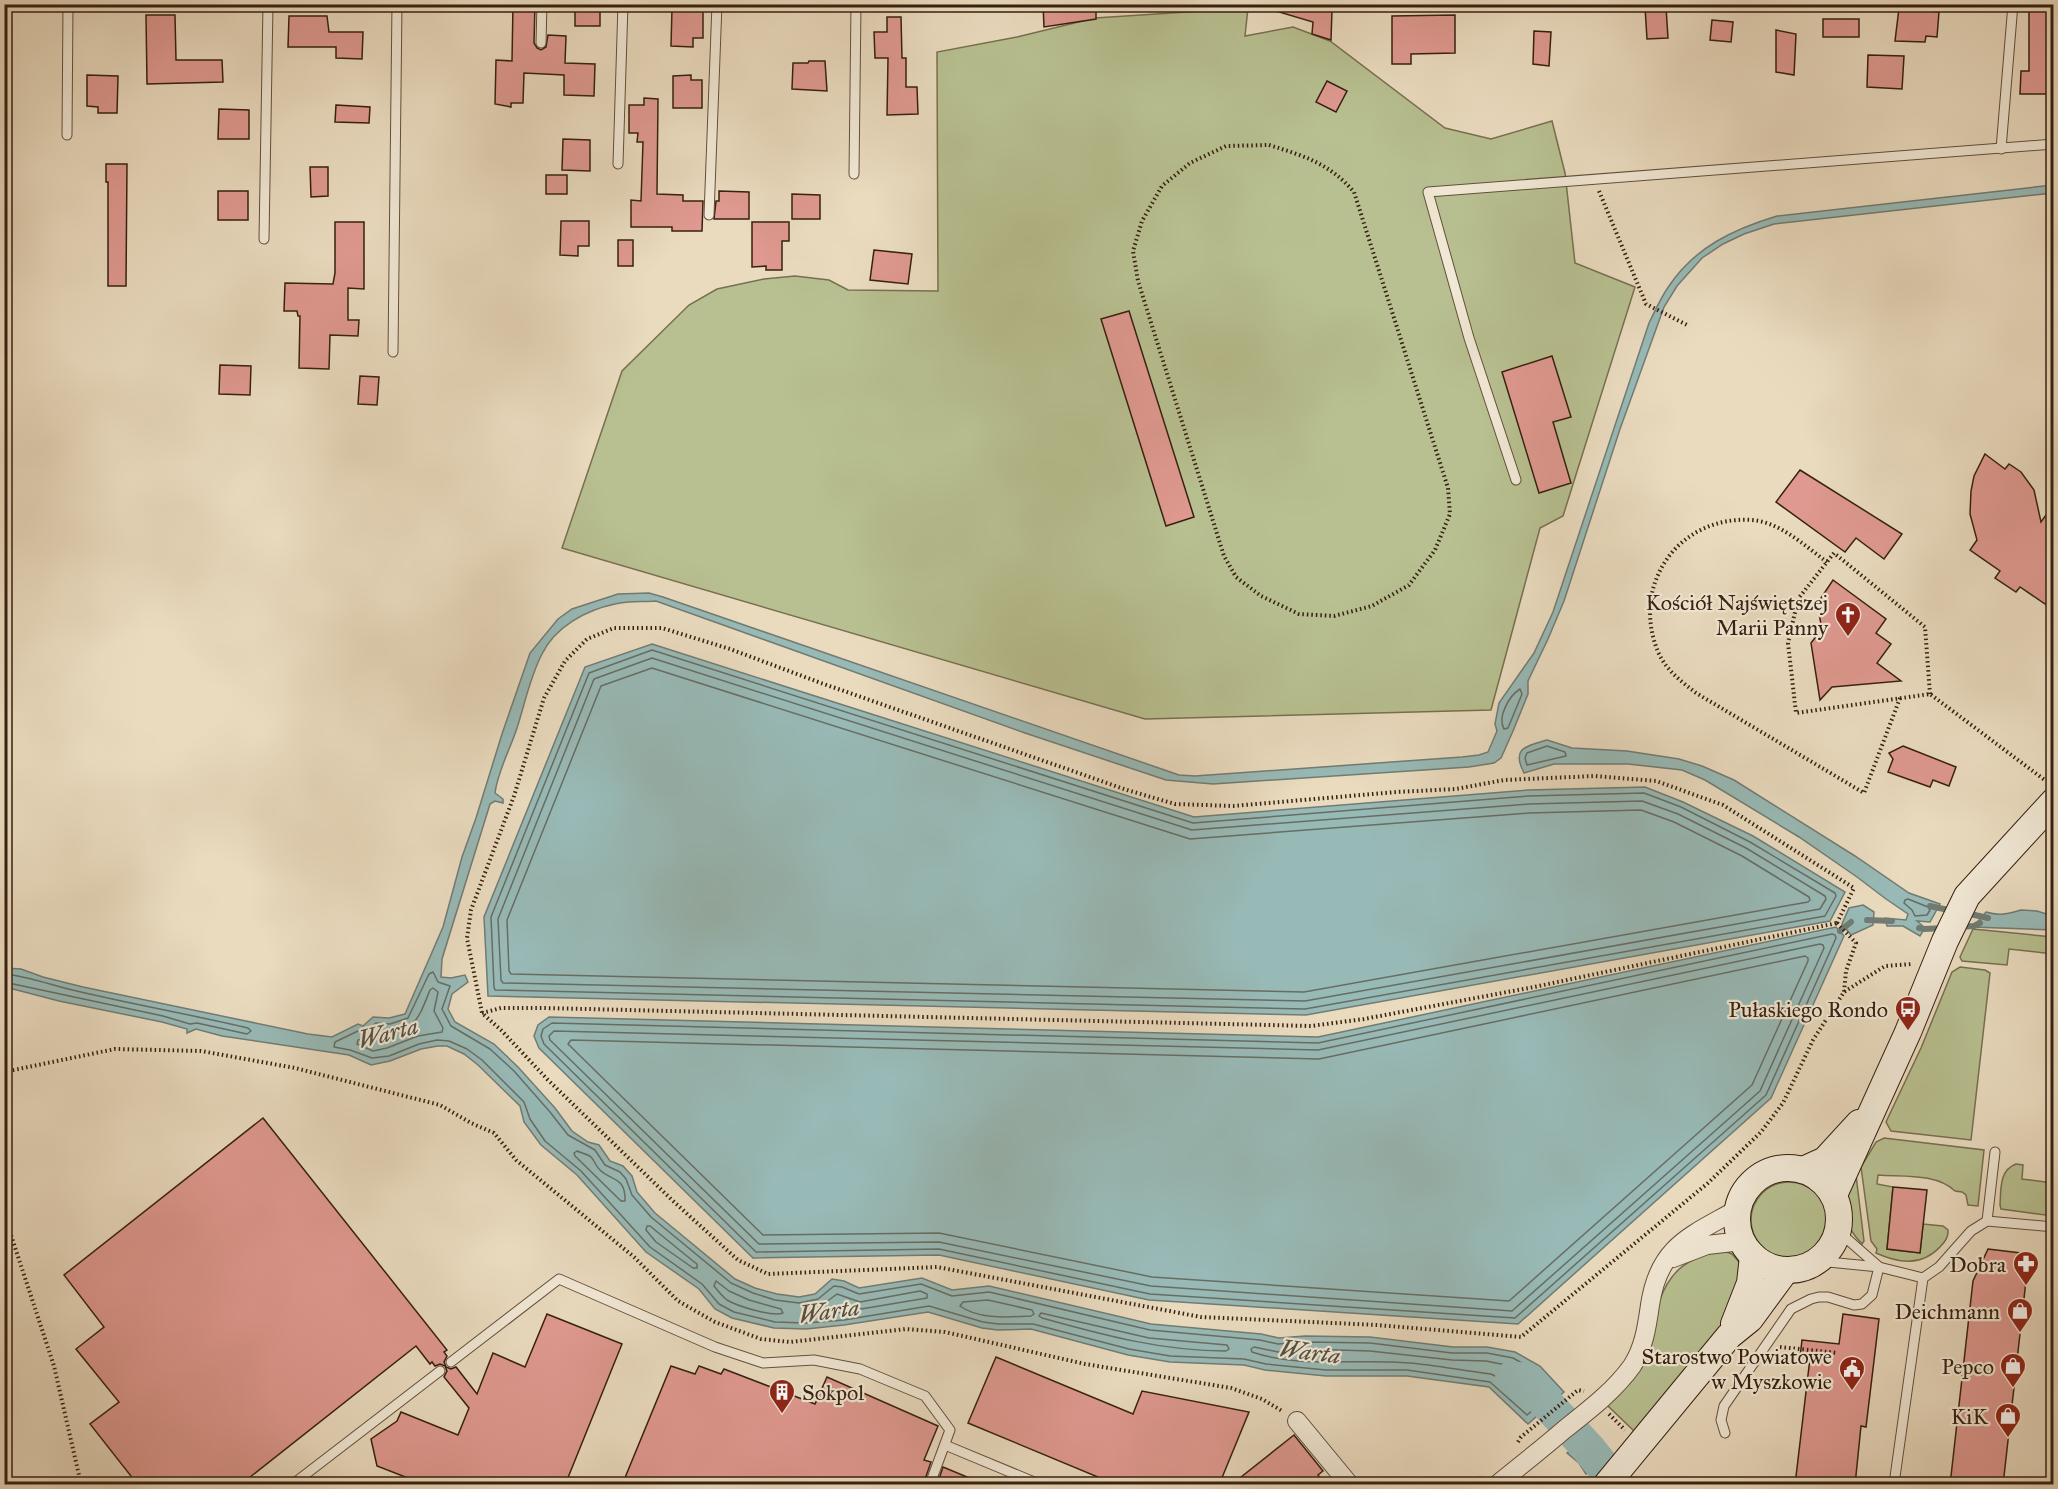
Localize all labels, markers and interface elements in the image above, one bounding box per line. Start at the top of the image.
place label: Kościół Najświętszej Marii Panny [1646,589,1829,641]
church icon: Kościół Najświętszej Marii Panny [1833,600,1863,638]
bus stop icon: Pułaskiego Rondo [1893,994,1923,1032]
place label: Pułaskiego Rondo [1728,996,1888,1023]
water label: Warta [355,1011,421,1055]
pharmacy icon: Dobra [2011,1249,2041,1287]
place label: Dobra [1949,1251,2007,1278]
water label: Warta [797,1292,861,1330]
shop icon: Deichmann [2005,1296,2035,1334]
place label: Deichmann [1894,1298,2000,1325]
water label: Warta [1278,1333,1342,1371]
place label: Starostwo Powiatowe w Myszkowie [1641,1343,1832,1395]
shop icon: Pepco [1998,1351,2028,1389]
place label: Pepco [1941,1353,1994,1380]
public building icon: Starostwo Powiatowe w Myszkowie [1837,1354,1867,1392]
building icon: Sokpol [767,1377,797,1415]
place label: Sokpol [802,1379,864,1406]
shop icon: KiK [1993,1401,2023,1439]
place label: KiK [1951,1403,1989,1430]

